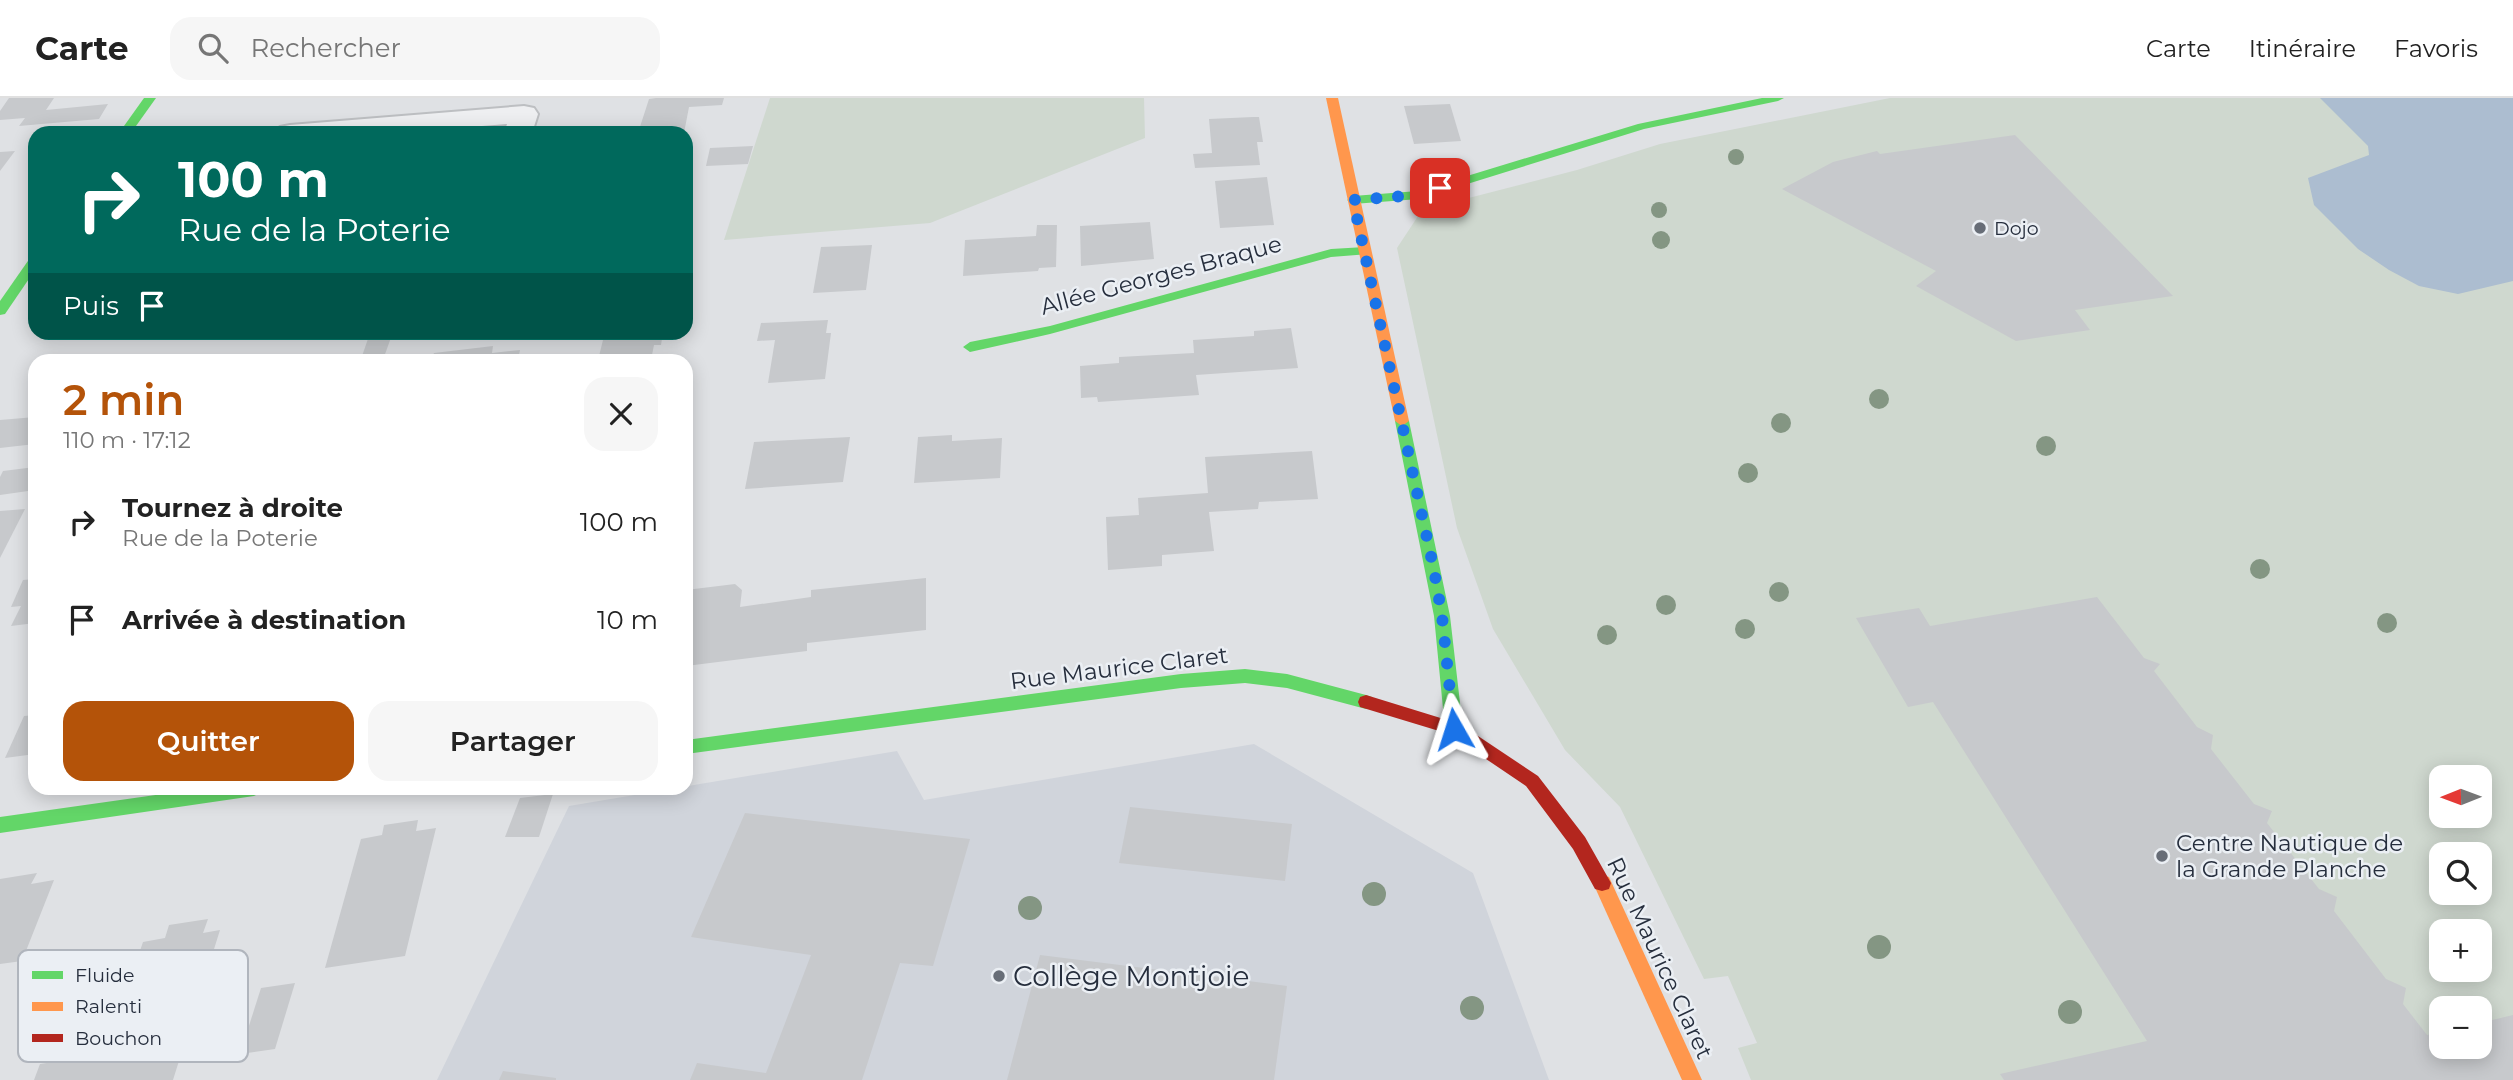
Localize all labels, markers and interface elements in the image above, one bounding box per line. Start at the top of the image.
search box [170,17,660,80]
text: Carte [35,28,128,68]
icon: search [194,29,232,67]
text: Rechercher [250,32,401,64]
text: Carte [2146,34,2211,63]
text: Itinéraire [2249,34,2356,63]
text: Favoris [2394,34,2478,63]
text: 100 m [178,150,329,209]
icon: right [63,154,154,245]
pin [1410,158,1470,218]
icon: arrive [1421,169,1459,207]
text: Rue de la Poterie [178,210,451,249]
place label: Dojo [1994,217,2039,240]
marker: Dojo [1972,220,1988,236]
street label: Allée Georges Braque [1037,229,1285,321]
icon: arrive [133,287,171,325]
text: Puis [63,290,119,322]
text: 2 min [63,374,184,426]
button: close [584,377,658,451]
text: 110 m · 17:12 [63,426,191,454]
text: Tournez à droite [122,492,343,524]
icon: right [63,503,101,541]
text: 100 m [580,506,658,538]
text: Rue de la Poterie [122,524,318,552]
icon: arrive [63,601,101,639]
text: Arrivée à destination [122,604,406,636]
text: 10 m [597,604,658,636]
street label: Rue Maurice Claret [1009,641,1229,695]
position arrow [1417,692,1491,766]
button: Quitter [63,701,354,781]
button: Partager [368,701,658,781]
north arrow [2429,765,2492,828]
map controls [2429,765,2492,1059]
place label: Centre Nautique de la Grande Planche [2176,829,2403,883]
button: search [2429,842,2492,905]
marker: Centre Nautique de la Grande Planche [2154,848,2170,864]
street label: Rue Maurice Claret [1601,853,1719,1063]
button: + [2429,919,2492,982]
legend [18,950,248,1062]
place label: Collège Montjoie [1013,959,1249,993]
text: Fluide [75,964,134,987]
marker: Collège Montjoie [991,968,1007,984]
text: Ralenti [75,995,142,1018]
button: − [2429,996,2492,1059]
text: Bouchon [75,1027,162,1050]

